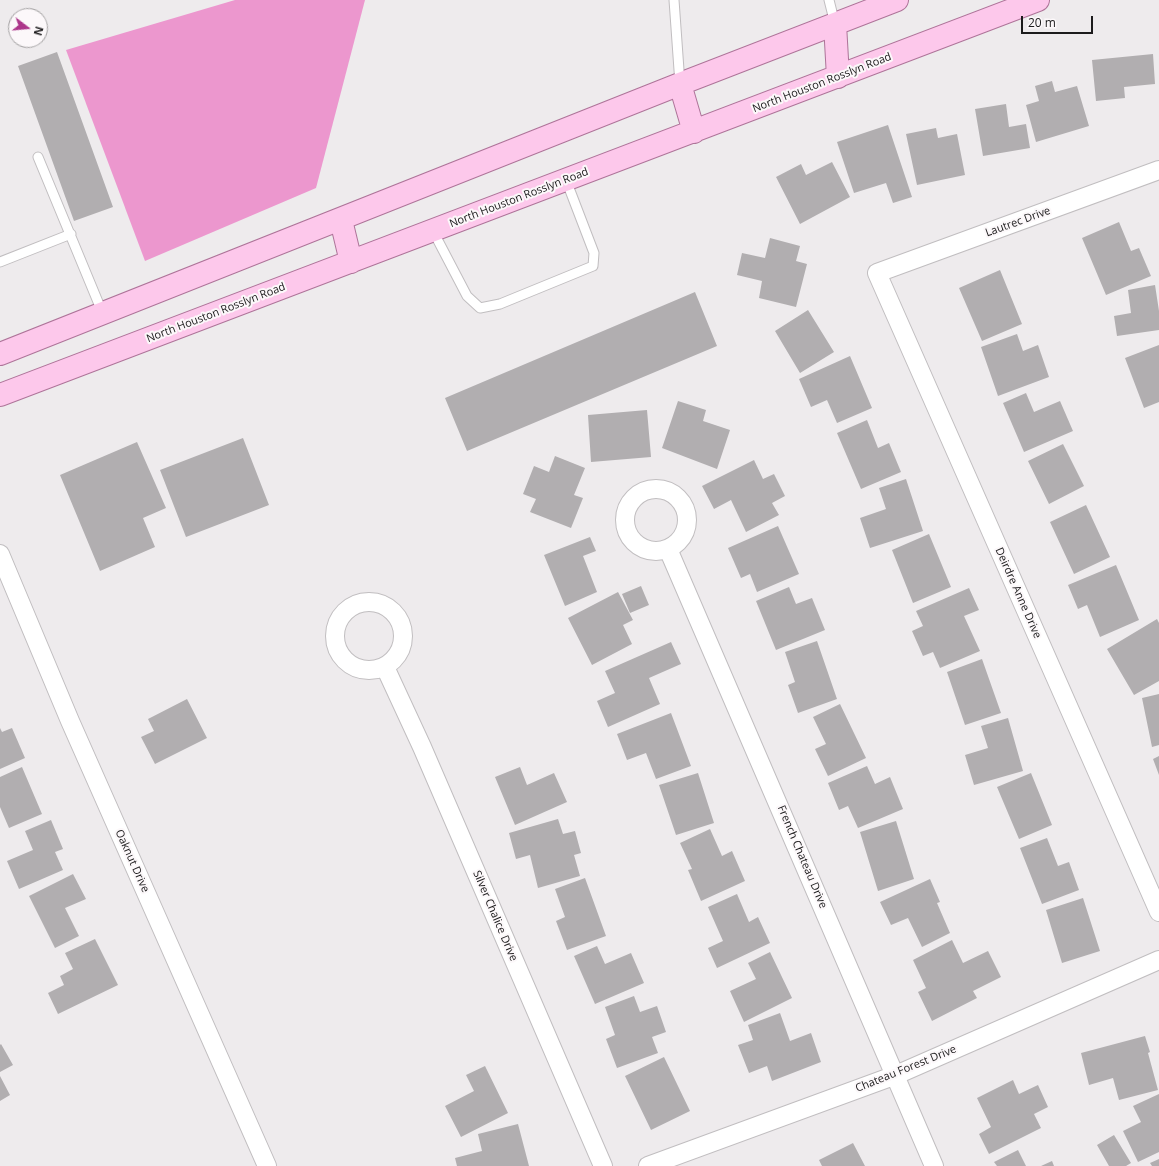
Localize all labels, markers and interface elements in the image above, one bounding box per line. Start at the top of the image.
north arrow [8,8,48,48]
scale bar [1023,8,1095,34]
text: 20 m [1028,14,1056,31]
text: N [31,25,48,38]
street label: North Houston Rosslyn Road [751,50,893,116]
street label: North Houston Rosslyn Road [448,165,590,231]
street label: Lautrec Drive [984,204,1052,240]
street label: North Houston Rosslyn Road [145,280,287,346]
street label: Deirdre Anne Drive [992,546,1044,640]
street label: French Chateau Drive [774,804,830,910]
street label: Oaknut Drive [112,827,152,895]
street label: Silver Chalice Drive [470,869,520,963]
street label: Chateau Forest Drive [854,1043,958,1095]

